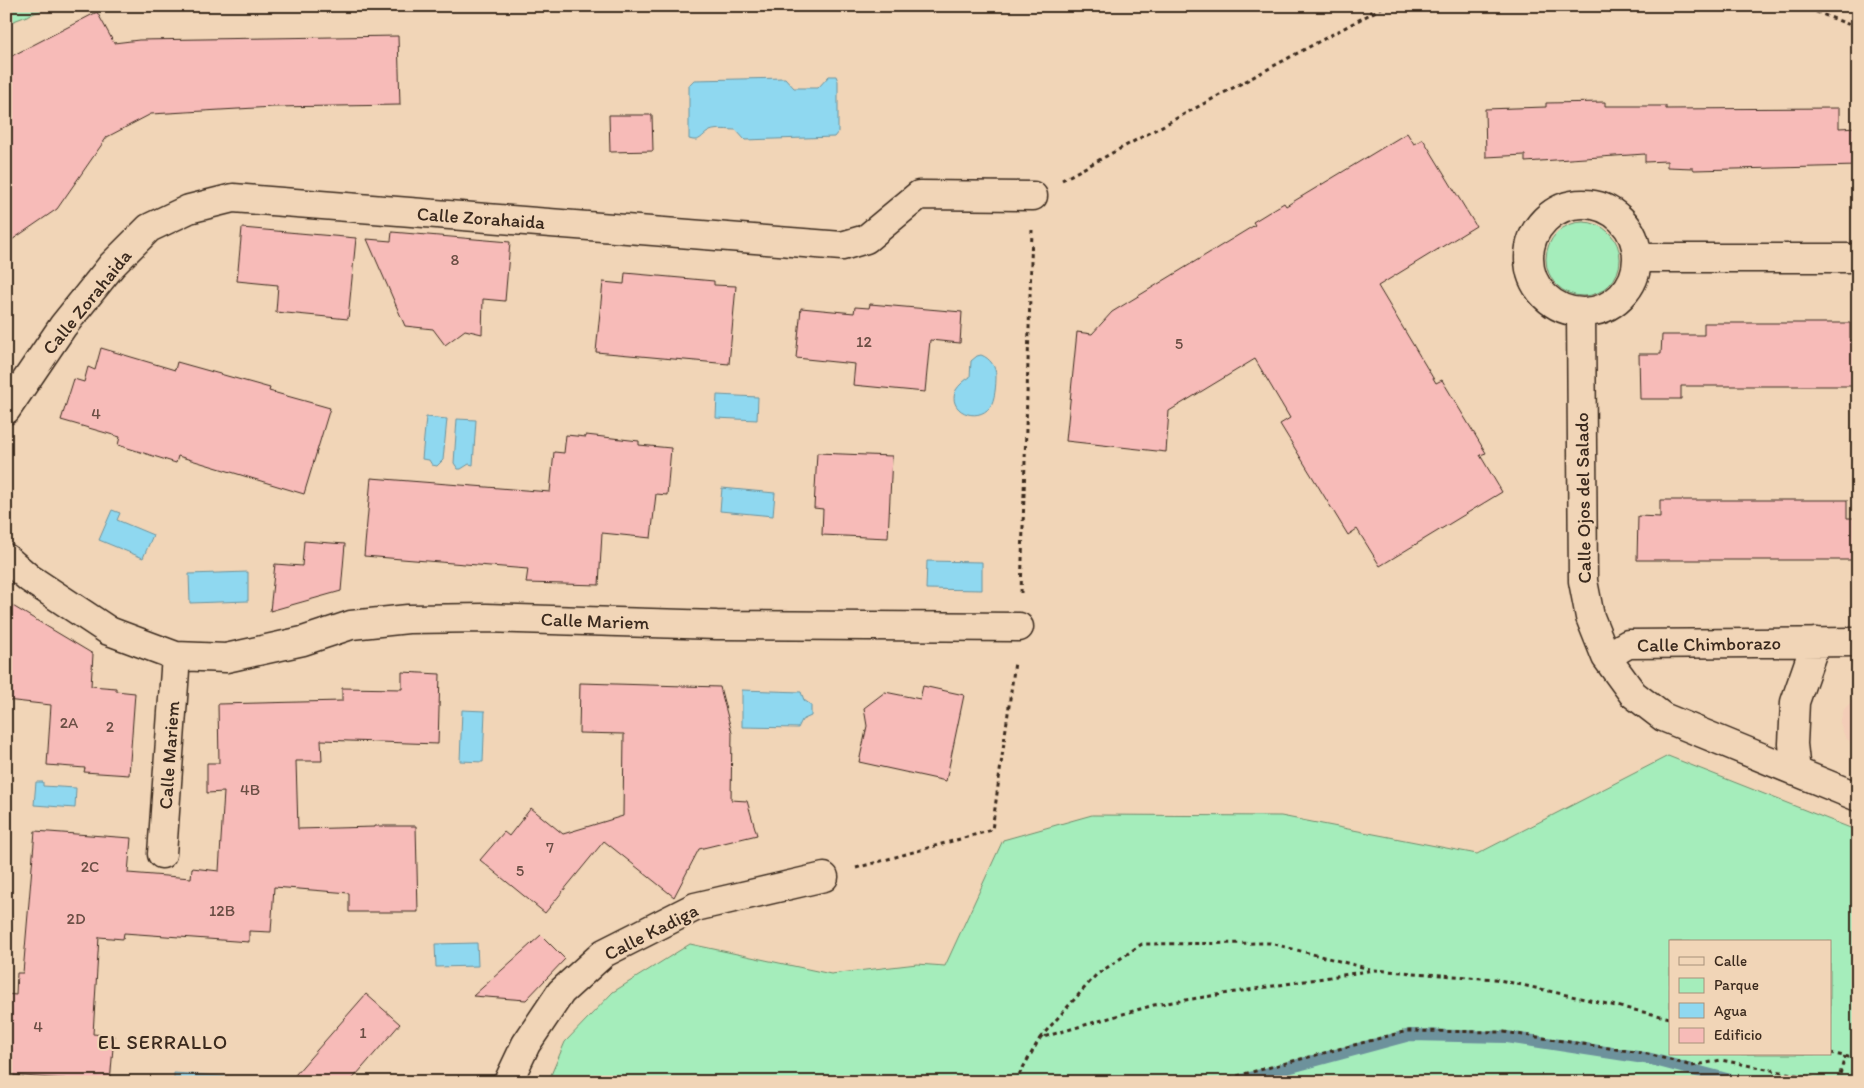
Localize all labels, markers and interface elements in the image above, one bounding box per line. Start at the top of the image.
street label: Calle Zorahaida [416,202,546,234]
street label: Calle Zorahaida [38,245,136,359]
house number: 8 [451,250,460,269]
house number: 12 [856,332,873,351]
house number: 5 [1175,334,1183,353]
house number: 4 [91,404,101,423]
street label: Calle Ojos del Salado [1570,412,1596,584]
street label: Calle Mariem [540,608,650,634]
street label: Calle Chimborazo [1637,631,1781,657]
street label: Calle Mariem [154,700,184,810]
house number: 2A [60,713,78,732]
house number: 2 [106,717,115,736]
house number: 4B [240,780,260,799]
house number: 7 [546,838,554,857]
house number: 2C [81,857,99,876]
house number: 5 [516,861,524,880]
street label: Calle Kadiga [600,899,702,965]
house number: 12B [209,901,235,920]
house number: 2D [66,909,86,928]
legend [1669,940,1832,1056]
text: Calle [1714,952,1747,970]
text: Parque [1714,976,1759,994]
text: Agua [1714,1002,1748,1020]
house number: 4 [33,1017,43,1036]
house number: 1 [359,1023,367,1042]
text: Edificio [1714,1026,1762,1044]
district label: EL SERRALLO [98,1030,228,1054]

